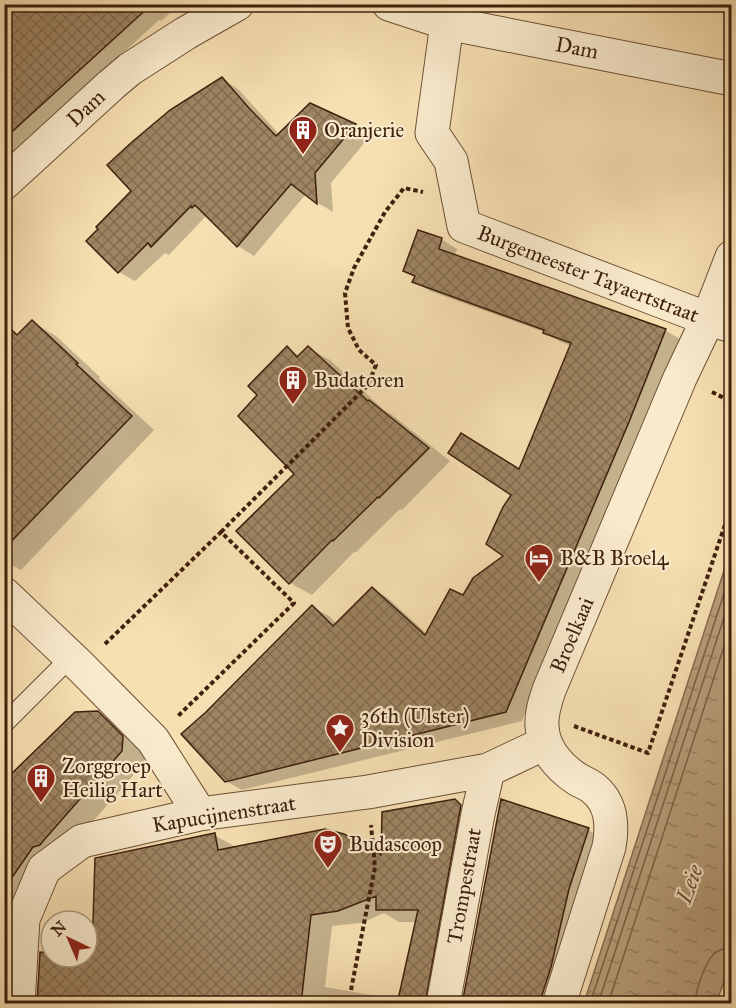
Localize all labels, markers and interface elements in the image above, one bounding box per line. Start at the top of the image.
street label: Dam [553,31,601,65]
street label: Dam [61,84,111,132]
building icon: Oranjerie [287,114,319,156]
place label: Oranjerie [324,117,405,143]
street label: Burgemeester Tayaertstraat [473,220,703,329]
building icon: Budatoren [277,364,309,406]
place label: Budatoren [314,367,404,393]
hotel icon: B&B Broel4 [523,542,555,584]
place label: B&B Broel4 [560,545,670,571]
street label: Broelkaai [544,593,600,677]
place label: 36th (Ulster) Division [361,703,470,753]
place icon: 36th (Ulster) Division [324,712,356,754]
place label: Zorggroep Heilig Hart [62,753,163,803]
building icon: Zorggroep Heilig Hart [25,762,57,804]
street label: Kapucijnenstraat [150,790,298,838]
street label: Trompestraat [441,825,487,946]
theatre icon: Budascoop [312,828,344,870]
place label: Budascoop [349,831,442,857]
water label: Leie [670,861,709,908]
north arrow [39,909,99,969]
text: N [47,917,71,940]

